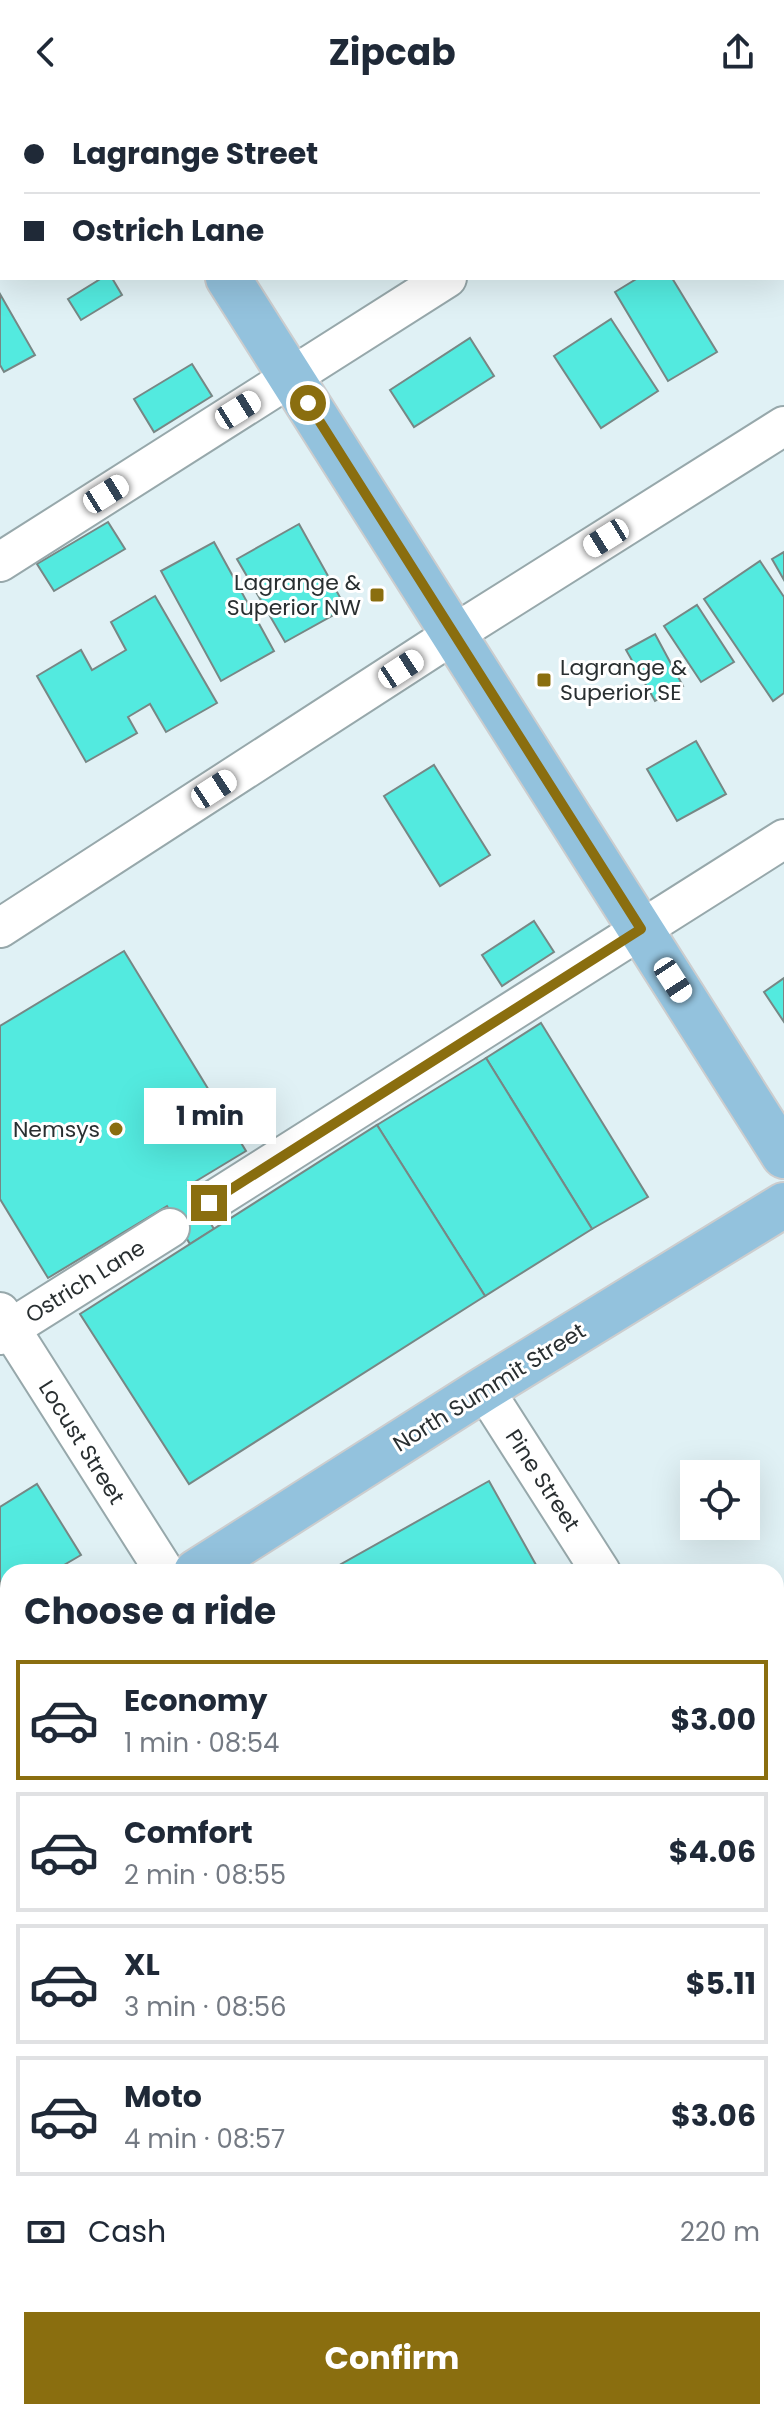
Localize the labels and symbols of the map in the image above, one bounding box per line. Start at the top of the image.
route start [290,385,326,421]
car [211,387,265,433]
car [79,471,133,517]
car [579,515,633,561]
place label: Lagrange & Superior NW [227,567,362,623]
marker: Lagrange & Superior NW [368,586,386,604]
car [374,646,428,692]
place label: Lagrange & Superior SE [560,652,688,708]
marker: Lagrange & Superior SE [535,671,553,689]
car [187,766,241,812]
car [650,953,696,1007]
callout: 1 min [143,1087,275,1143]
place label: Nemsys [13,1114,100,1145]
marker: Nemsys [107,1120,125,1138]
route end [191,1185,227,1221]
street label: Ostrich Lane [19,1232,151,1331]
street label: North Summit Street [387,1316,592,1459]
street label: Locust Street [31,1374,132,1510]
street label: Pine Street [498,1423,587,1537]

